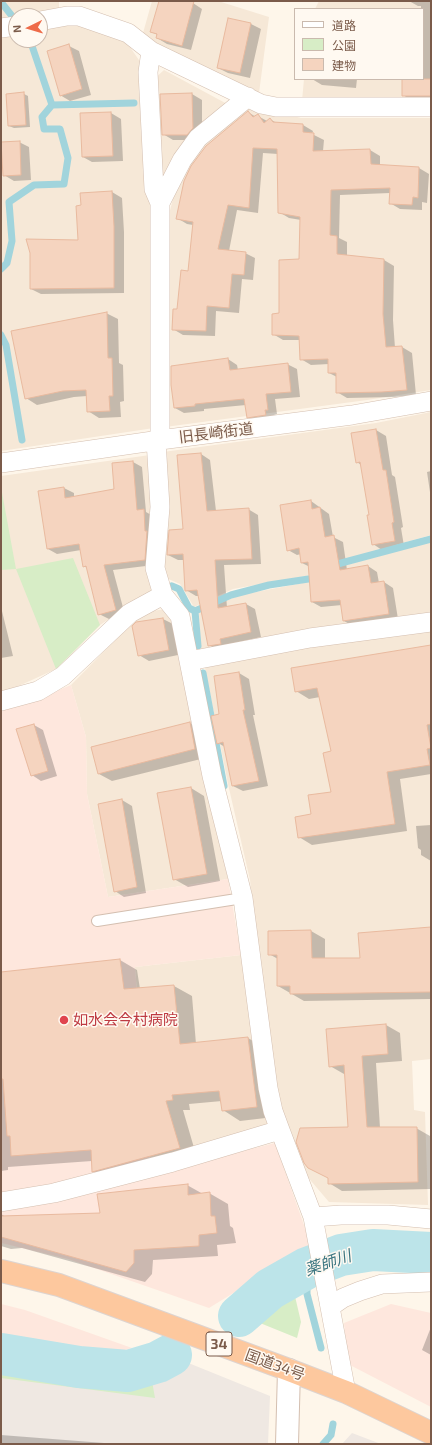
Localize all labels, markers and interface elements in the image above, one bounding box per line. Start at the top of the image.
north arrow [8,8,48,48]
legend [294,8,424,80]
text: 道路 [332,18,356,32]
text: N [10,24,23,34]
text: 公園 [332,38,356,52]
text: 建物 [332,58,356,72]
street label: 旧長崎街道 [178,419,254,447]
place label: 如水会今村病院 [73,1011,178,1029]
marker: 如水会今村病院 [58,1014,70,1026]
water label: 薬師川 [302,1246,354,1280]
road number: 34 [206,1332,232,1356]
street label: 国道34号 [243,1346,307,1384]

